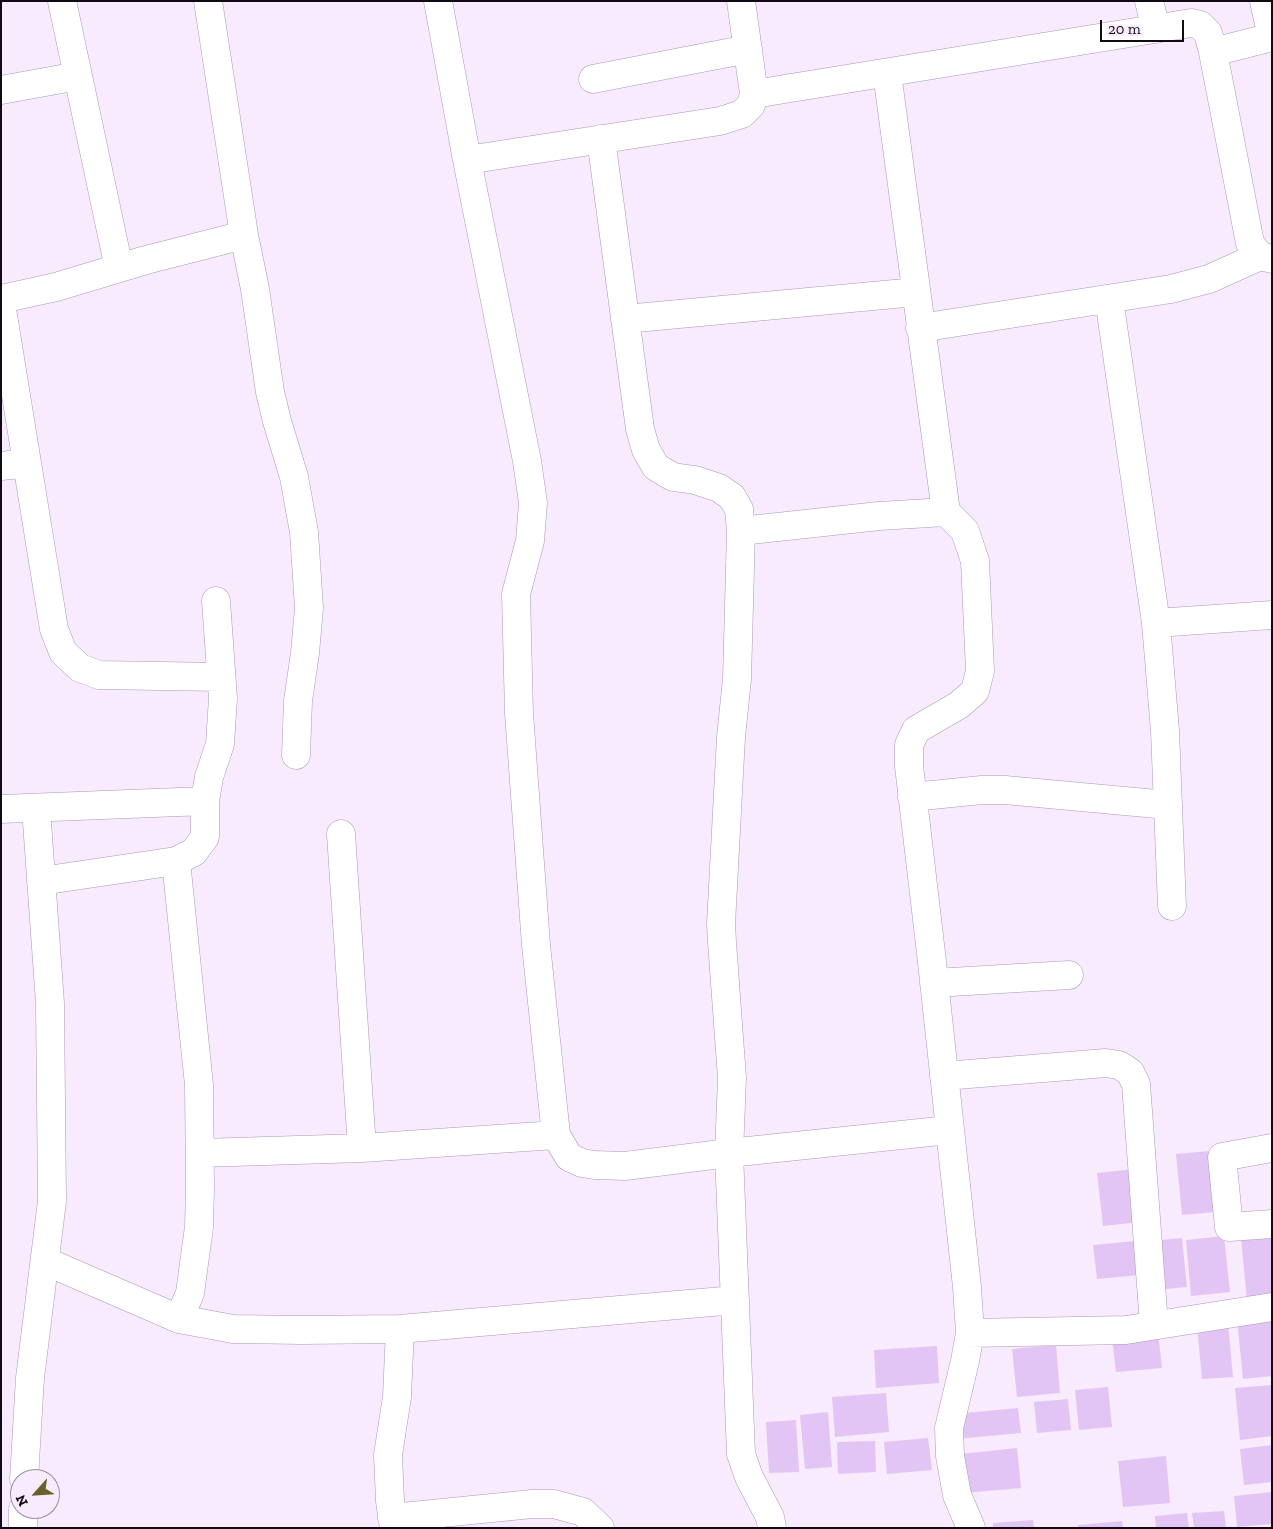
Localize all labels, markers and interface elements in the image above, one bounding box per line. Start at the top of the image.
scale bar [1103,10,1187,42]
text: 20 m [1108,20,1141,38]
north arrow [10,1469,60,1519]
text: N [12,1492,32,1509]

